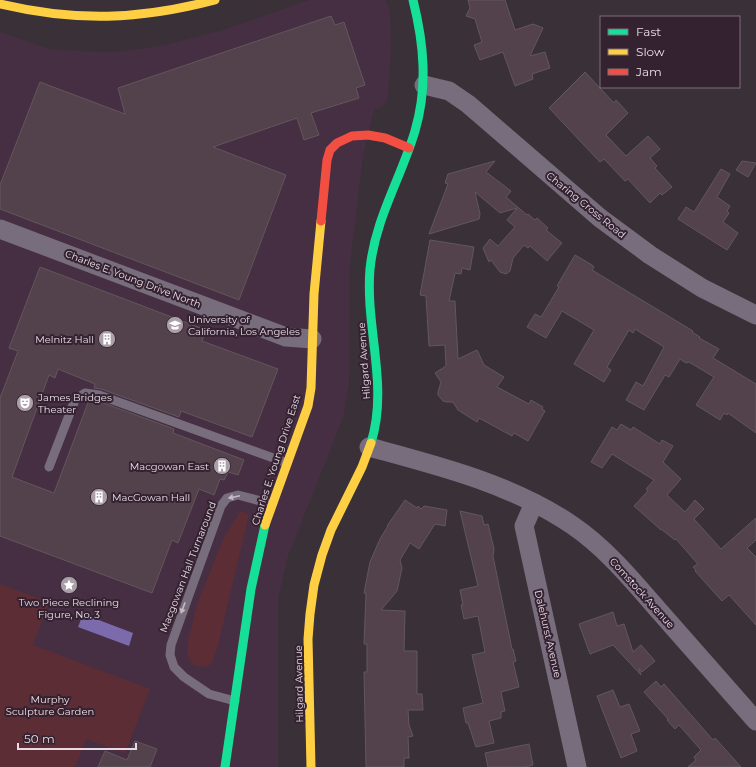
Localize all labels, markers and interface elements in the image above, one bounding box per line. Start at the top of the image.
legend [600,16,740,88]
text: Fast [636,24,661,39]
text: Slow [636,44,665,59]
text: Jam [635,64,662,79]
street label: Charing Cross Road [544,169,628,241]
street label: Charles E. Young Drive North [63,247,203,311]
place label: University of California, Los Angeles [188,313,300,338]
school or university icon: University of California, Los Angeles [165,315,185,335]
street label: Hilgard Avenue [355,322,373,400]
building icon: Melnitz Hall [97,329,117,349]
place label: Melnitz Hall [35,333,94,346]
place label: James Bridges Theater [37,391,112,416]
theatre icon: James Bridges Theater [15,393,35,413]
street label: Charles E. Young Drive East [249,393,303,527]
building icon: Macgowan East [212,456,232,476]
place label: Macgowan East [130,460,209,473]
building icon: MacGowan Hall [89,487,109,507]
place label: MacGowan Hall [112,491,190,504]
one-way arrow [228,494,241,500]
street label: Macgowan Hall Turnaround [157,500,219,634]
street label: Comstock Avenue [607,555,677,631]
place icon: Two Piece Reclining Figure, No. 3 [59,575,79,595]
street label: Dalehurst Avenue [532,589,564,679]
place label: Two Piece Reclining Figure, No. 3 [19,596,119,621]
one-way arrow [180,603,186,615]
street label: Hilgard Avenue [292,645,306,723]
park label: Murphy Sculpture Garden [6,693,94,718]
scale bar [18,725,136,751]
text: 50 m [24,731,55,746]

